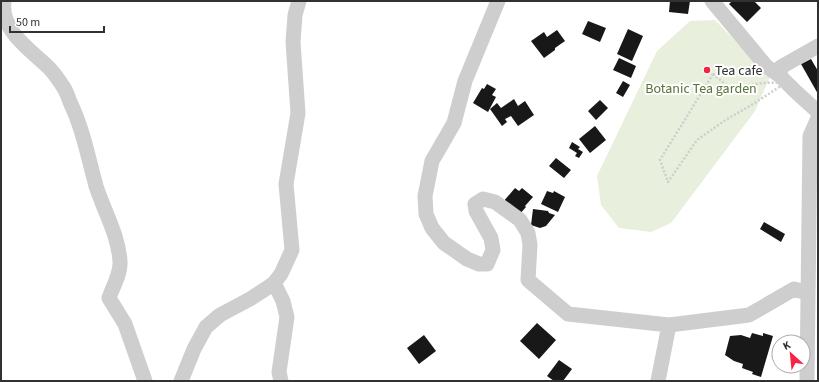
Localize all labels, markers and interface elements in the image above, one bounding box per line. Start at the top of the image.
scale bar [10,8,104,34]
text: 50 m [16,14,40,31]
place label: Tea cafe [715,61,762,81]
marker: Tea cafe [702,65,712,75]
park label: Botanic Tea garden [645,79,757,99]
north arrow [771,334,811,374]
text: K [780,337,793,354]

